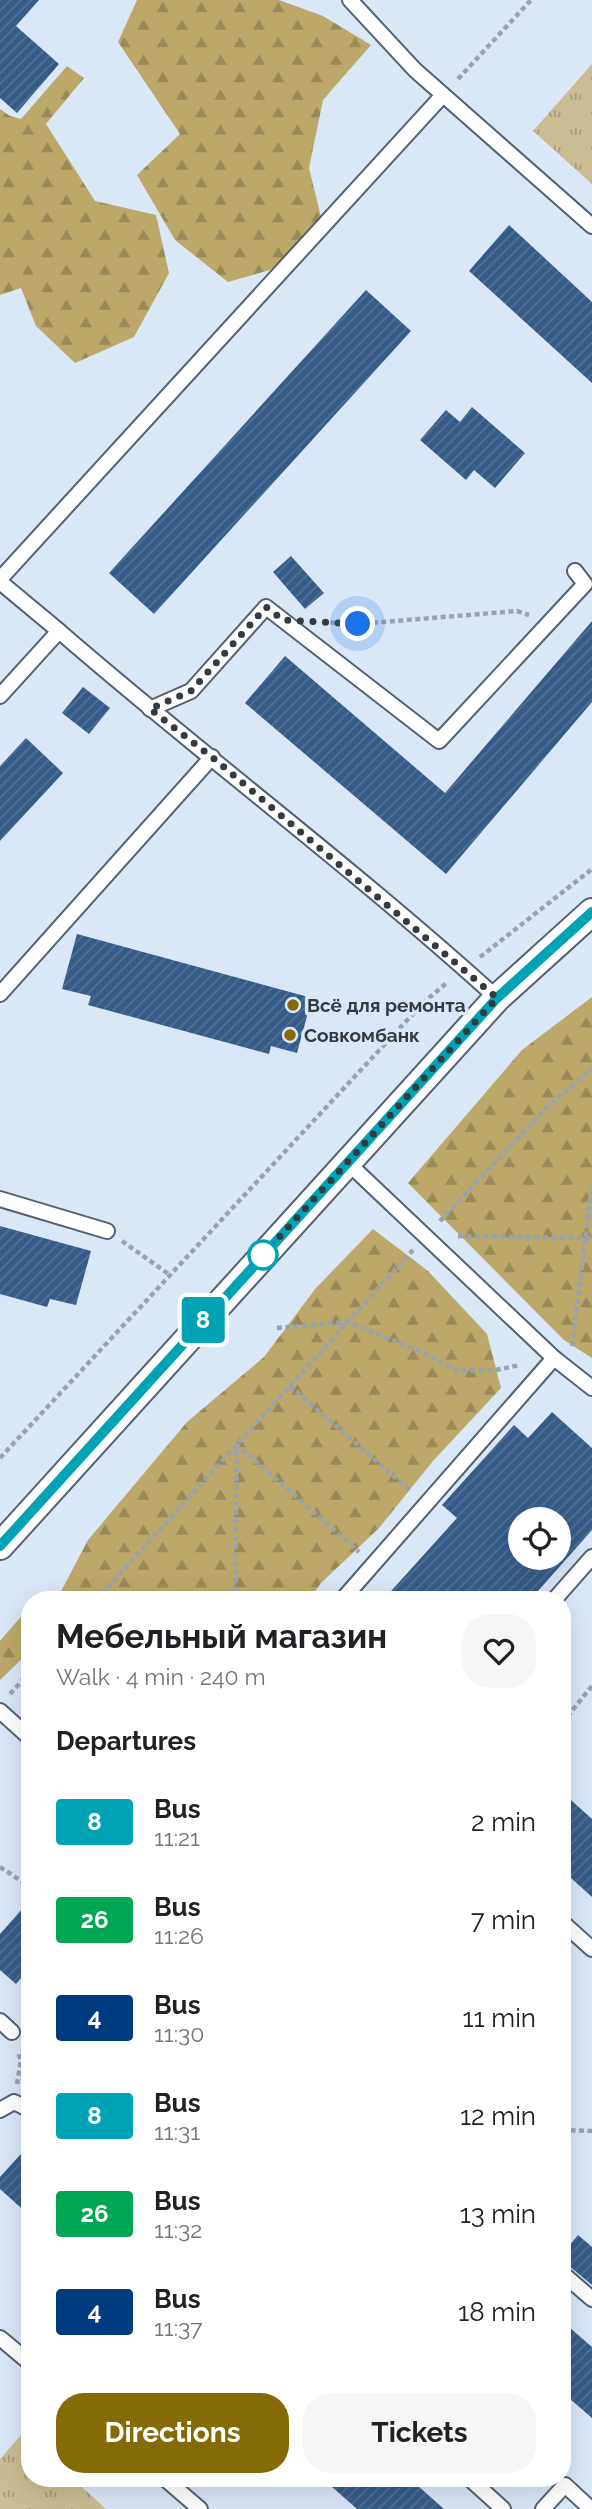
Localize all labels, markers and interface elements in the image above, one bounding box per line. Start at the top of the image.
your location [340,606,375,641]
place label: Всё для ремонта [307,994,466,1016]
marker: Всё для ремонта [285,997,301,1013]
place label: Совкомбанк [304,1024,420,1046]
marker: Совкомбанк [282,1027,298,1043]
unlabelled marker [248,1240,278,1270]
line badge: 8 [180,1297,226,1343]
text: 8 [196,1305,210,1334]
map controls [508,1507,571,1570]
button: locate [508,1507,571,1570]
button: heart [462,1614,536,1688]
text: Мебельный магазин [56,1617,387,1656]
text: Walk · 4 min · 240 m [56,1663,266,1690]
text: Departures [56,1726,196,1756]
text: Bus [154,1794,201,1824]
text: 8 [87,1807,102,1836]
text: 2 min [471,1807,536,1837]
text: 11:21 [154,1824,200,1851]
text: Bus [154,1892,201,1922]
text: 26 [80,1905,109,1934]
text: 7 min [471,1905,536,1935]
text: 11:26 [154,1922,204,1949]
text: Bus [154,1990,201,2020]
text: 4 [88,2003,101,2032]
text: 11 min [462,2003,536,2033]
text: 11:30 [154,2020,204,2047]
text: Bus [154,2088,201,2118]
text: 8 [87,2101,102,2130]
text: 12 min [460,2101,536,2131]
text: 11:31 [154,2118,200,2145]
text: Bus [154,2186,201,2216]
text: 26 [80,2199,109,2228]
text: 13 min [460,2199,536,2229]
text: 11:32 [154,2216,202,2243]
text: Bus [154,2284,201,2314]
text: 4 [88,2297,101,2326]
text: 18 min [458,2297,536,2327]
text: 11:37 [154,2314,202,2341]
button: Directions [56,2393,289,2473]
button: Tickets [303,2393,536,2473]

